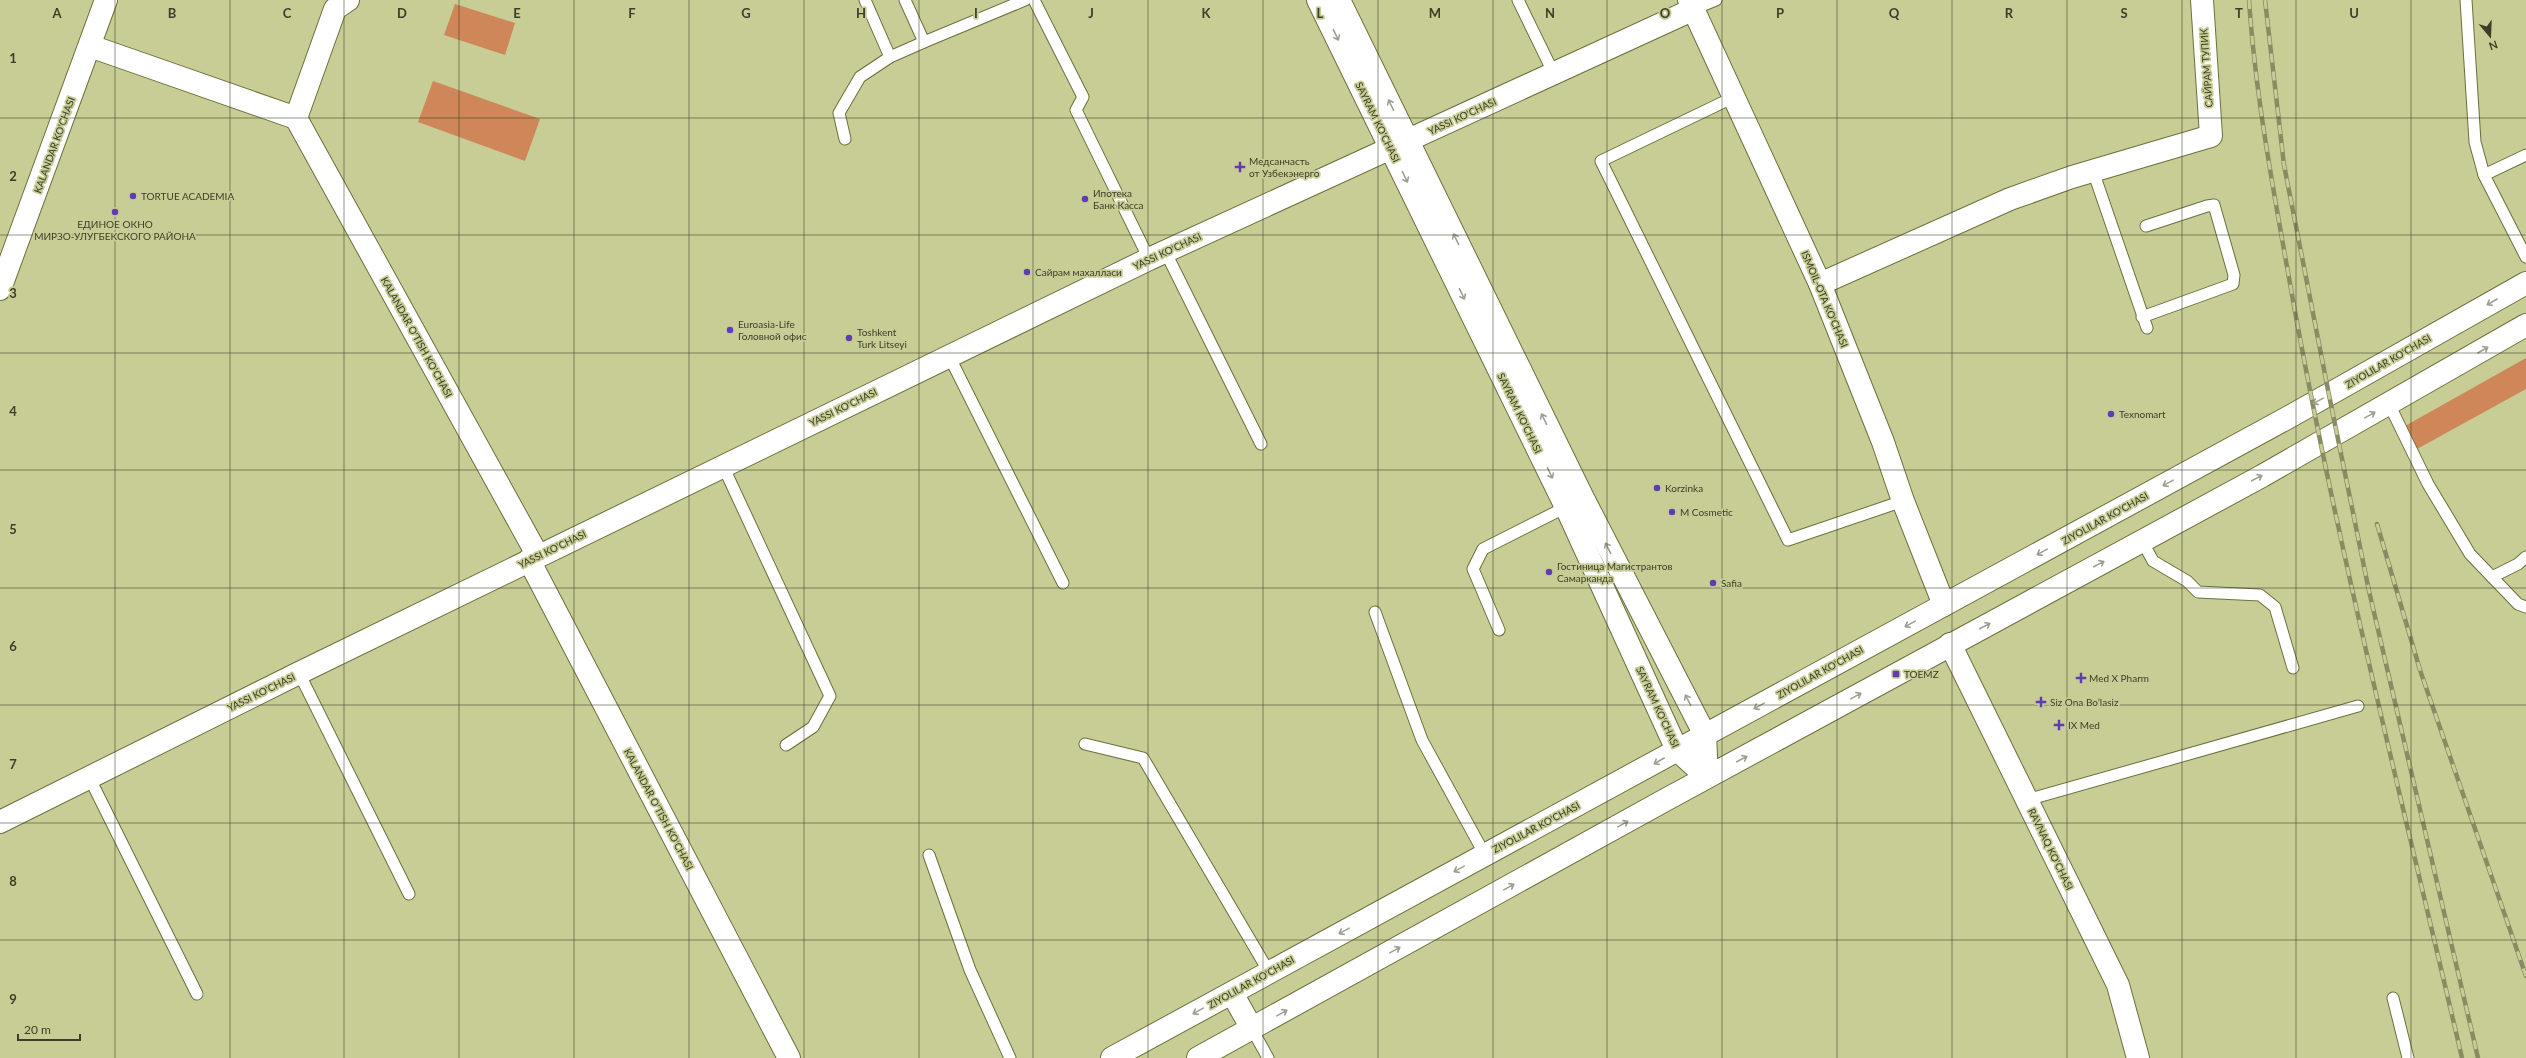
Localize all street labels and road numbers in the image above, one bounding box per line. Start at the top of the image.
street label: САЙРАМ ТУПИК [2197,28,2215,108]
street label: SAYRAM KO'CHASI [1353,80,1403,164]
street label: KALANDAR KO'CHASI [31,95,77,195]
street label: YASSI KO'CHASI [1426,95,1498,137]
street label: YASSI KO'CHASI [1131,230,1203,272]
street label: ISMOIL-OTA KO'CHASI [1799,249,1851,349]
street label: KALANDAR O'TISH KO'CHASI [379,275,455,399]
street label: ZIYOLILAR KO'CHASI [2343,332,2433,390]
street label: SAYRAM KO'CHASI [1495,371,1545,455]
street label: YASSI KO'CHASI [807,385,879,429]
street label: ZIYOLILAR KO'CHASI [2060,489,2150,547]
street label: YASSI KO'CHASI [516,527,588,571]
street label: ZIYOLILAR KO'CHASI [1775,643,1865,701]
street label: SAYRAM KO'CHASI [1634,665,1682,749]
street label: YASSI KO'CHASI [225,670,297,714]
street label: KALANDAR O'TISH KO'CHASI [622,746,696,872]
street label: ZIYOLILAR KO'CHASI [1490,799,1582,855]
street label: RAVNAQ KO'CHASI [2026,806,2076,892]
street label: ZIYOLILAR KO'CHASI [1206,953,1296,1011]

